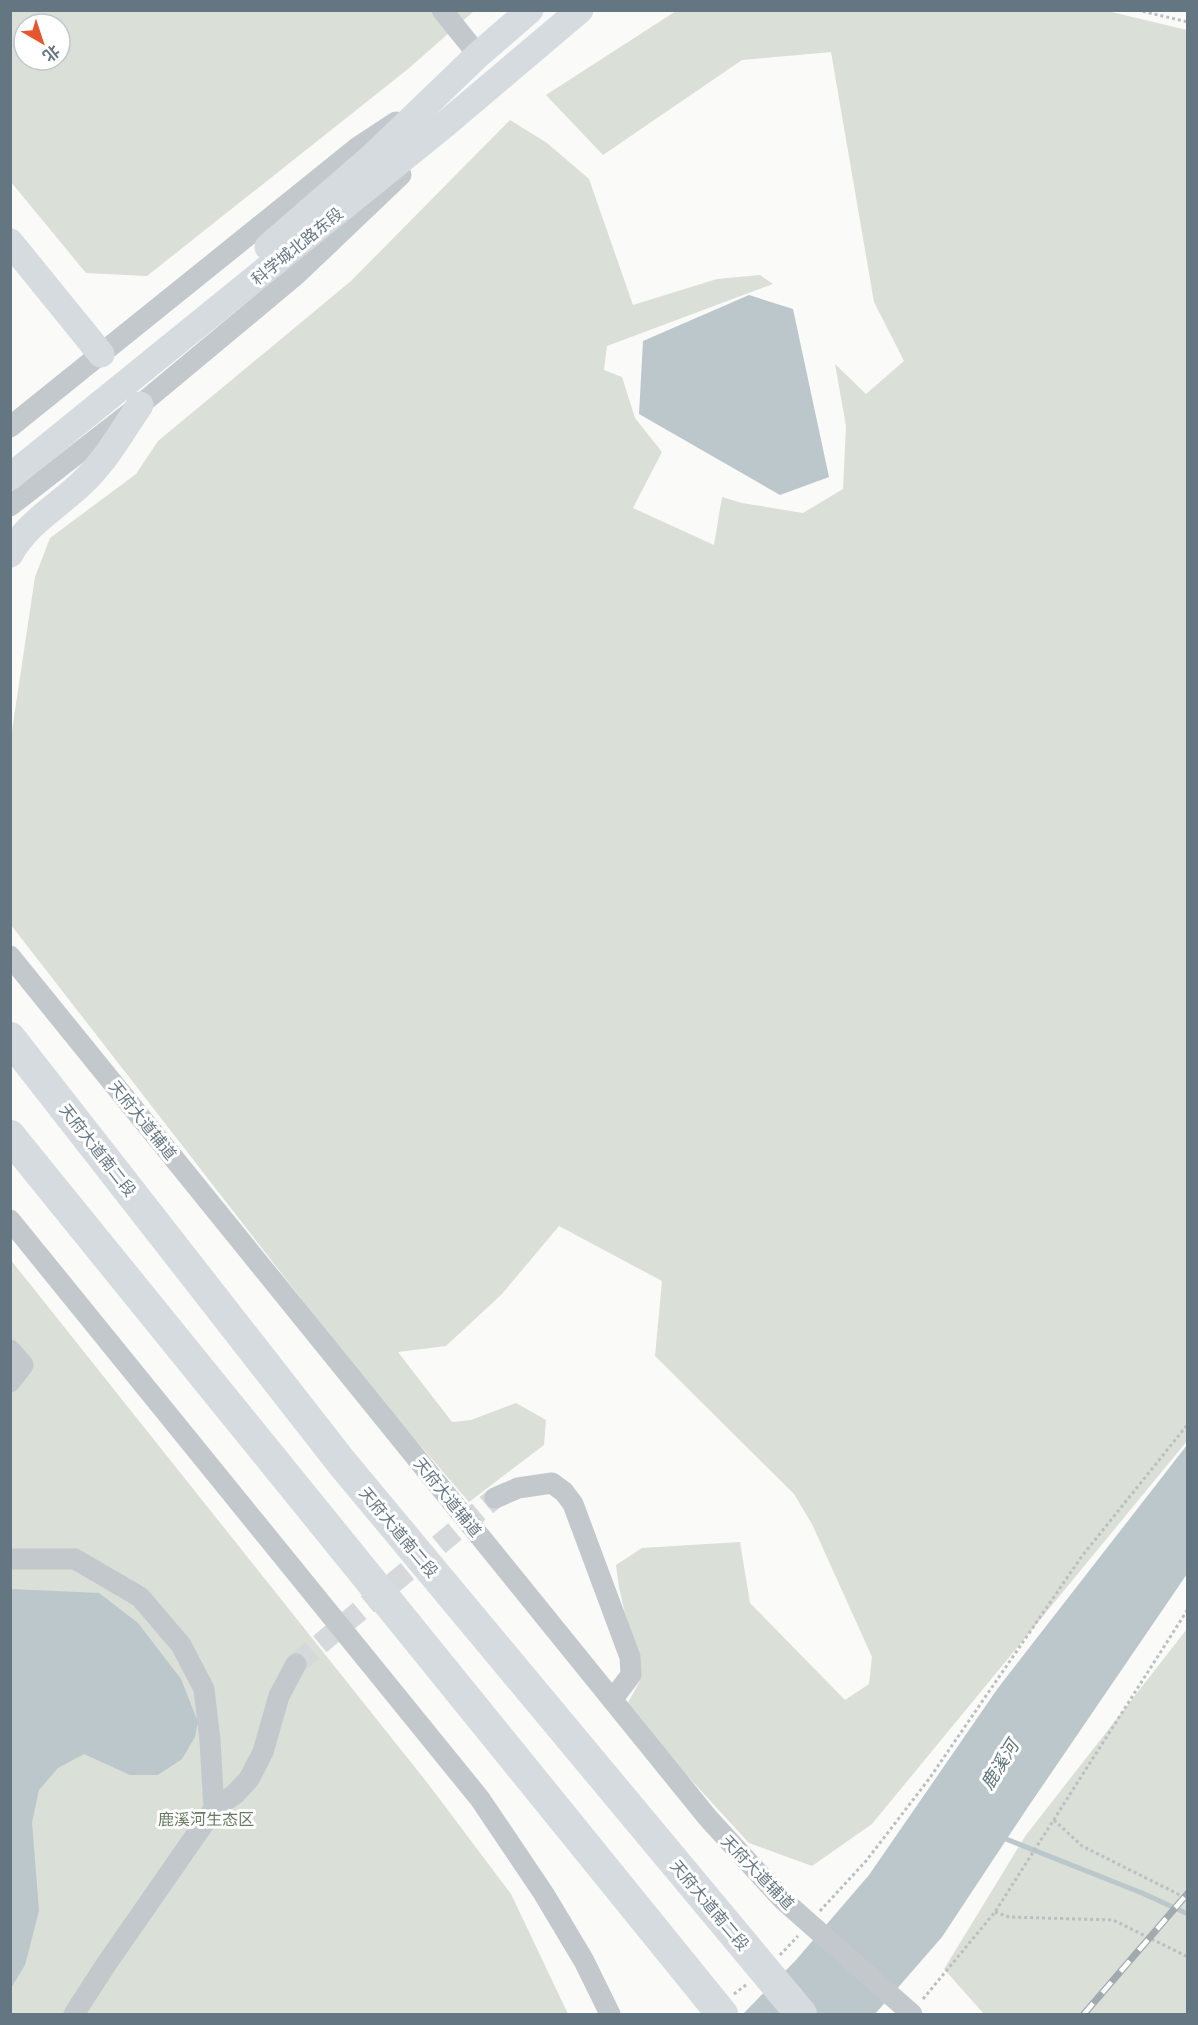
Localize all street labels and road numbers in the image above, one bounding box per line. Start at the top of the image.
street label: 科学城北路东段 [248,204,347,289]
street label: 天府大道辅道 [105,1077,180,1164]
street label: 天府大道南二段 [56,1100,140,1200]
street label: 天府大道辅道 [410,1454,485,1541]
street label: 天府大道南二段 [355,1483,442,1581]
street label: 天府大道辅道 [717,1831,798,1913]
street label: 天府大道南二段 [666,1856,753,1954]

